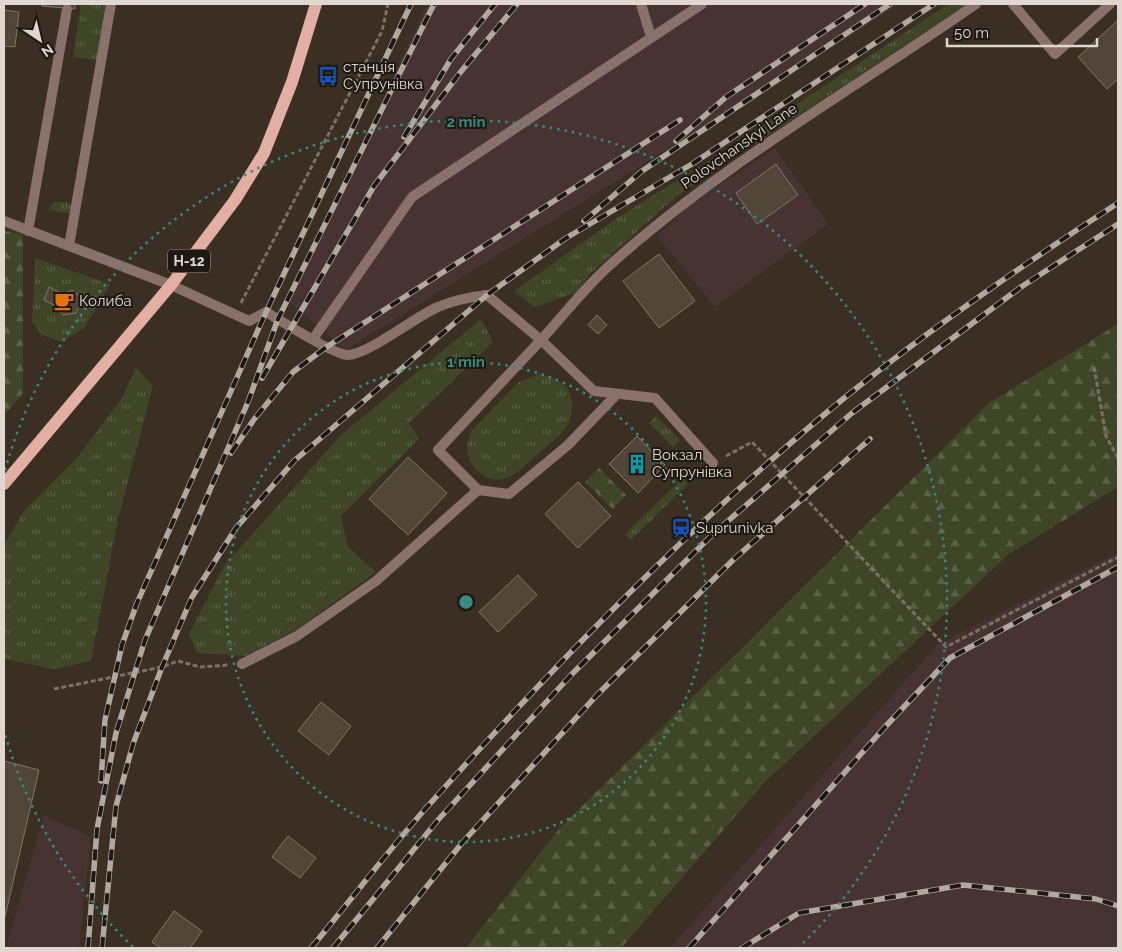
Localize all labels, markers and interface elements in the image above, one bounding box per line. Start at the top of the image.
north arrow [15,15,65,65]
scale bar [947,15,1097,47]
text: 50 m [954,24,989,42]
text: N [38,41,56,60]
place label: станція Супрунівка [343,58,423,93]
bus stop icon: станція Супрунівка [317,65,339,87]
street label: Polovchanskyi Lane [678,99,801,193]
text: 2 min [447,113,485,131]
road number: Н-12 [168,250,210,272]
cafe icon: Колиба [53,290,75,312]
place label: Колиба [79,292,132,310]
text: 1 min [447,353,485,371]
place label: Вокзал Супрунівка [652,446,732,481]
building icon: Вокзал Супрунівка [626,453,648,475]
station icon: Suprunivka [670,517,692,539]
place label: Suprunivka [696,519,774,537]
centre of rings [457,593,475,611]

